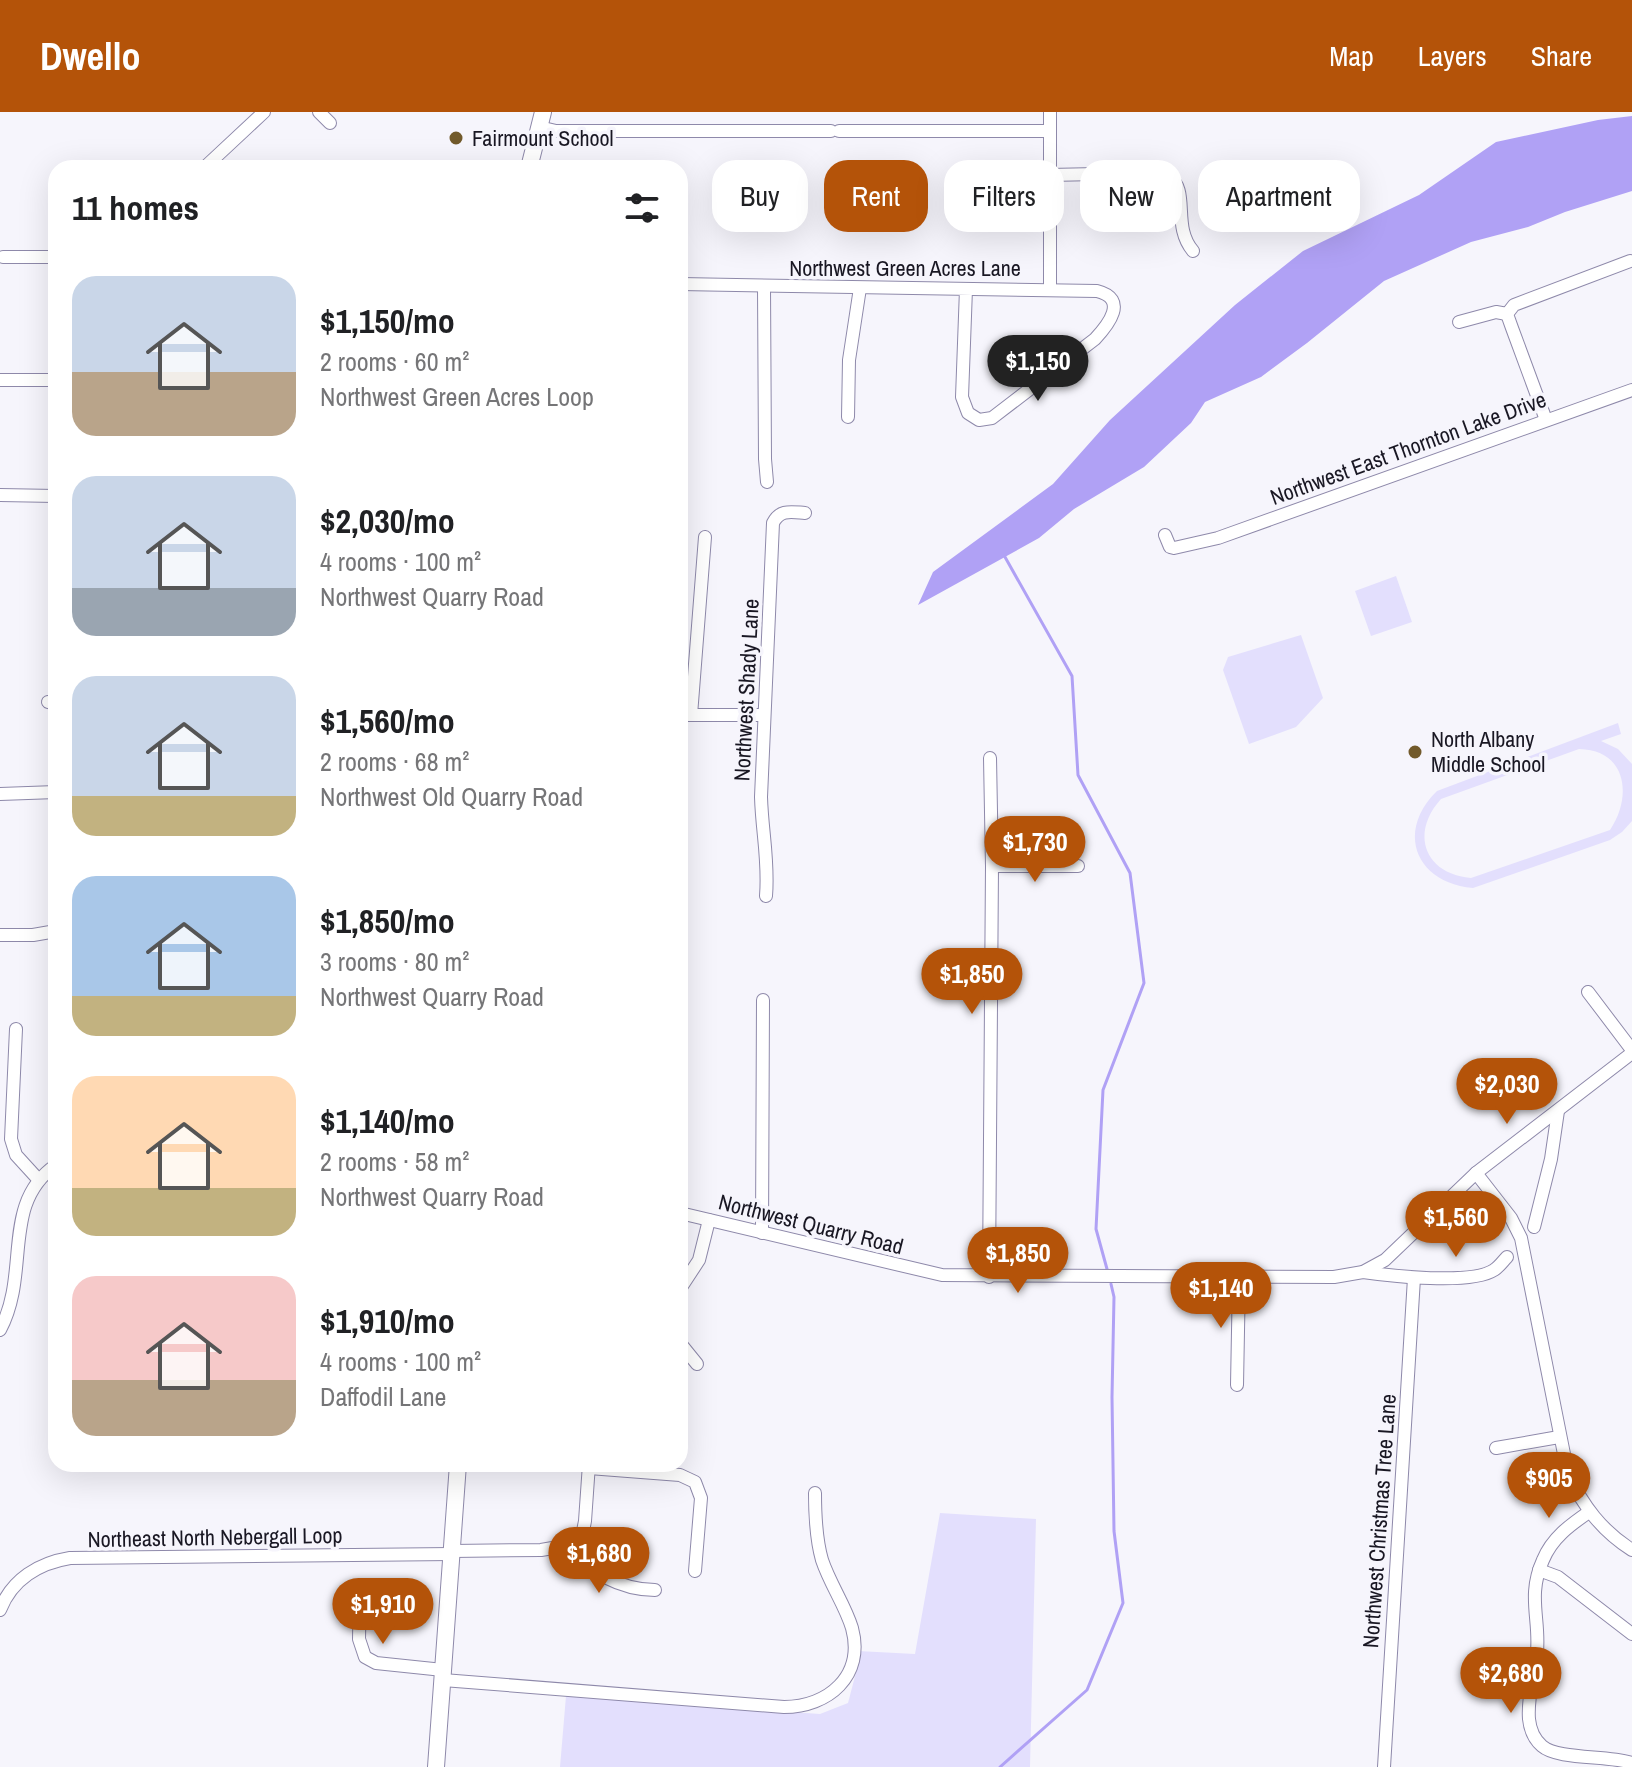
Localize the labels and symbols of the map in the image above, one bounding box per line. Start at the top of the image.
place label: Fairmount School [472,123,614,153]
marker: Fairmount School [447,129,465,147]
street label: Northwest Green Acres Lane [789,253,1021,283]
pin: $1,150 [973,335,1103,403]
street label: Northwest East Thornton Lake Drive [1266,384,1550,512]
street label: Northwest Shady Lane [726,598,766,782]
place label: North Albany Middle School [1431,724,1545,779]
marker: North Albany Middle School [1406,743,1424,761]
pin: $1,730 [970,816,1100,884]
pin: $1,850 [907,948,1037,1016]
pin: $2,030 [1442,1058,1572,1126]
street label: Northwest Quarry Road [715,1187,907,1261]
pin: $1,560 [1391,1191,1521,1259]
pin: $1,850 [953,1227,1083,1295]
pin: $1,140 [1156,1262,1286,1330]
street label: Northwest Christmas Tree Lane [1355,1393,1403,1649]
pin: $905 [1502,1452,1596,1520]
street label: Northeast North Nebergall Loop [87,1520,343,1554]
pin: $1,680 [534,1527,664,1595]
pin: $1,910 [318,1578,448,1646]
pin: $2,680 [1446,1647,1576,1715]

